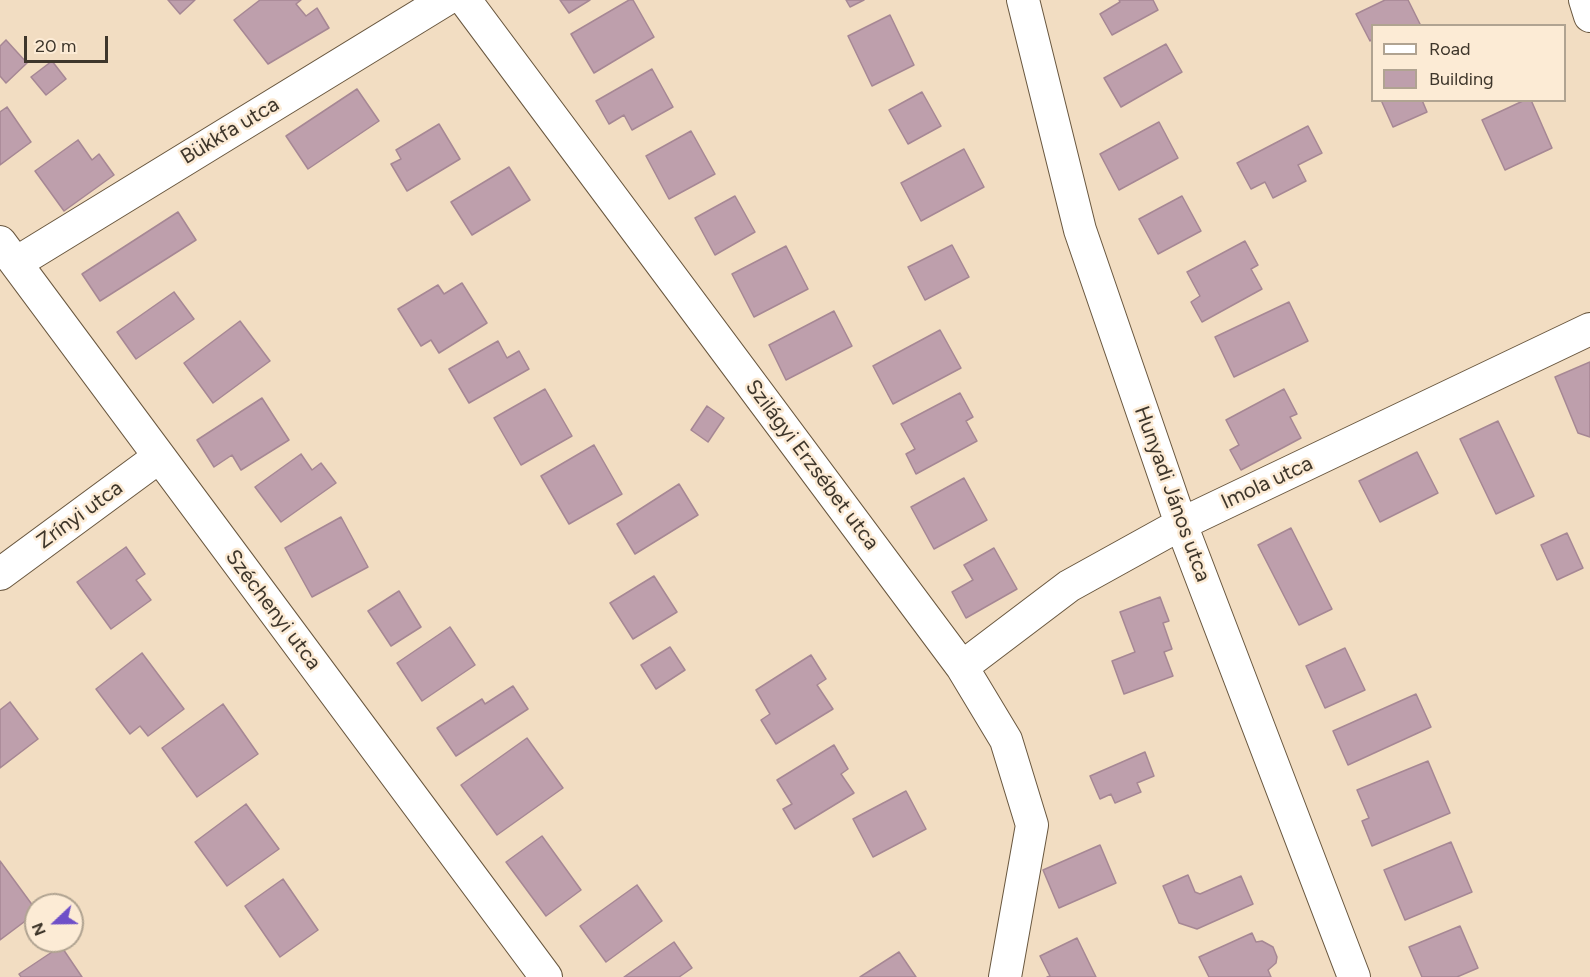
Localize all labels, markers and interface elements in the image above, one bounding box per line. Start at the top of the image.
scale bar [27,24,111,62]
legend [1371,24,1566,102]
text: 20 m [35,35,76,57]
text: Road [1429,38,1470,60]
text: Building [1429,68,1494,90]
street label: Bükkfa utca [176,92,284,170]
street label: Szilágyi Erzsébet utca [740,375,884,555]
street label: Hunyadi János utca [1129,403,1215,585]
street label: Imola utca [1217,451,1317,515]
street label: Zrínyi utca [32,475,128,555]
street label: Széchenyi utca [220,545,326,675]
north arrow [24,893,84,953]
text: N [28,920,50,938]

